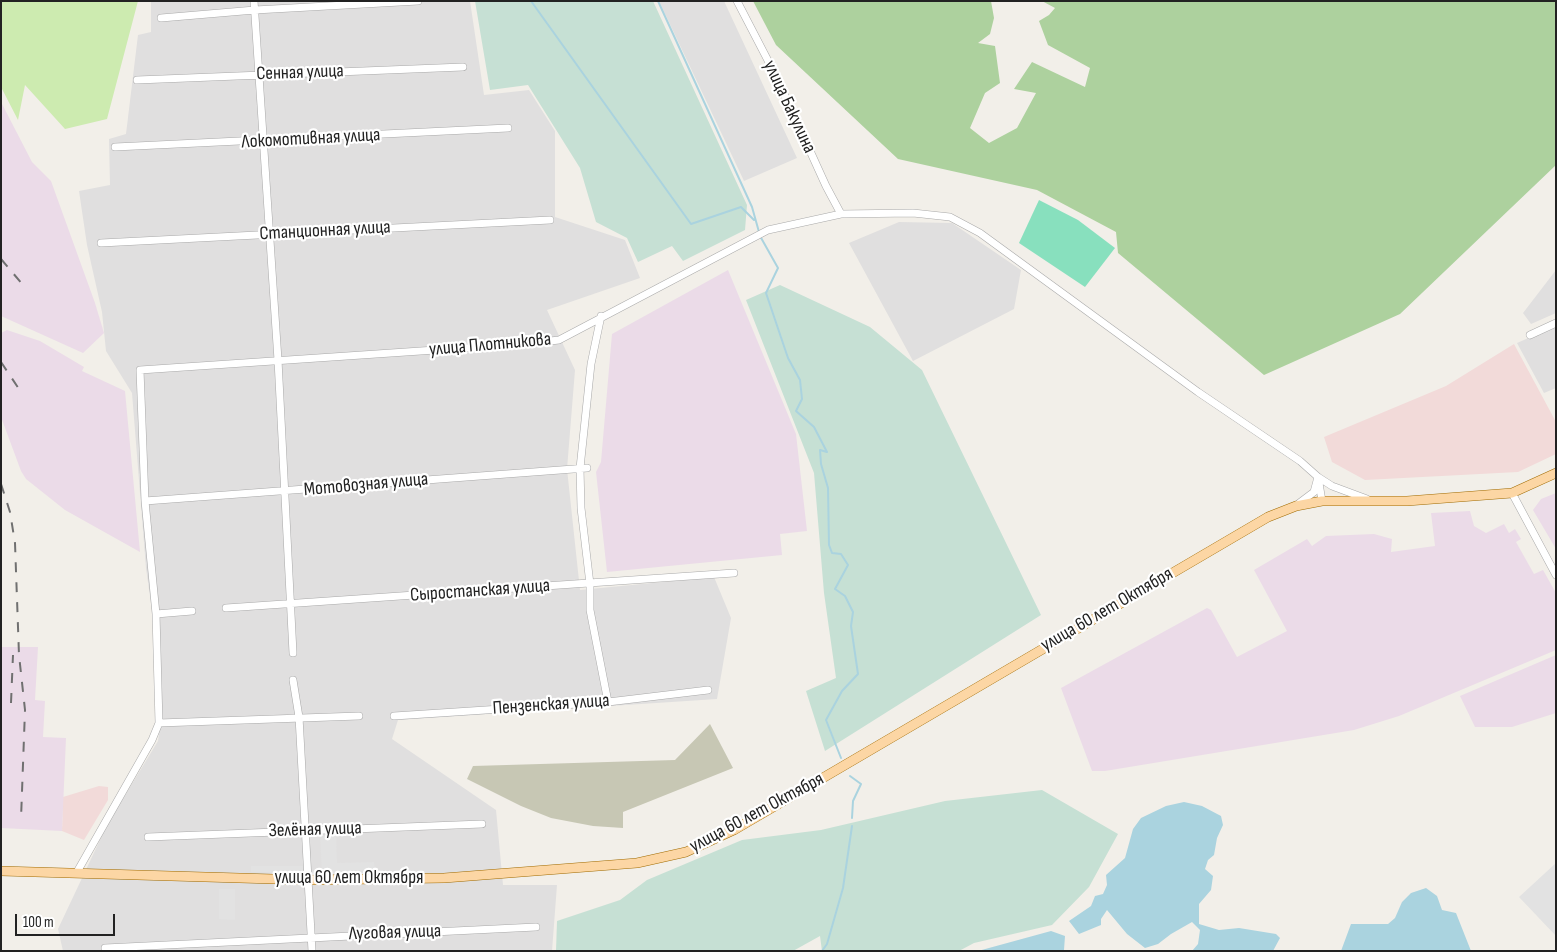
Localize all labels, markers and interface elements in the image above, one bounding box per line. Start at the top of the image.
street label: улица Бакулина [758,57,820,157]
street label: Сенная улица [256,60,344,86]
street label: Локомотивная улица [241,124,381,154]
street label: Станционная улица [259,216,391,246]
street label: улица Плотникова [428,328,552,362]
street label: Мотовозная улица [303,468,429,502]
street label: улица 60 лет Октября [1037,563,1177,657]
street label: Сыростанская улица [409,575,551,607]
street label: Пензенская улица [492,690,610,720]
street label: улица 60 лет Октября [686,768,828,858]
street label: Зелёная улица [268,817,362,843]
street label: улица 60 лет Октября [275,867,423,889]
scale bar [18,904,118,936]
text: 100 m [23,913,54,932]
street label: Луговая улица [348,920,442,946]

